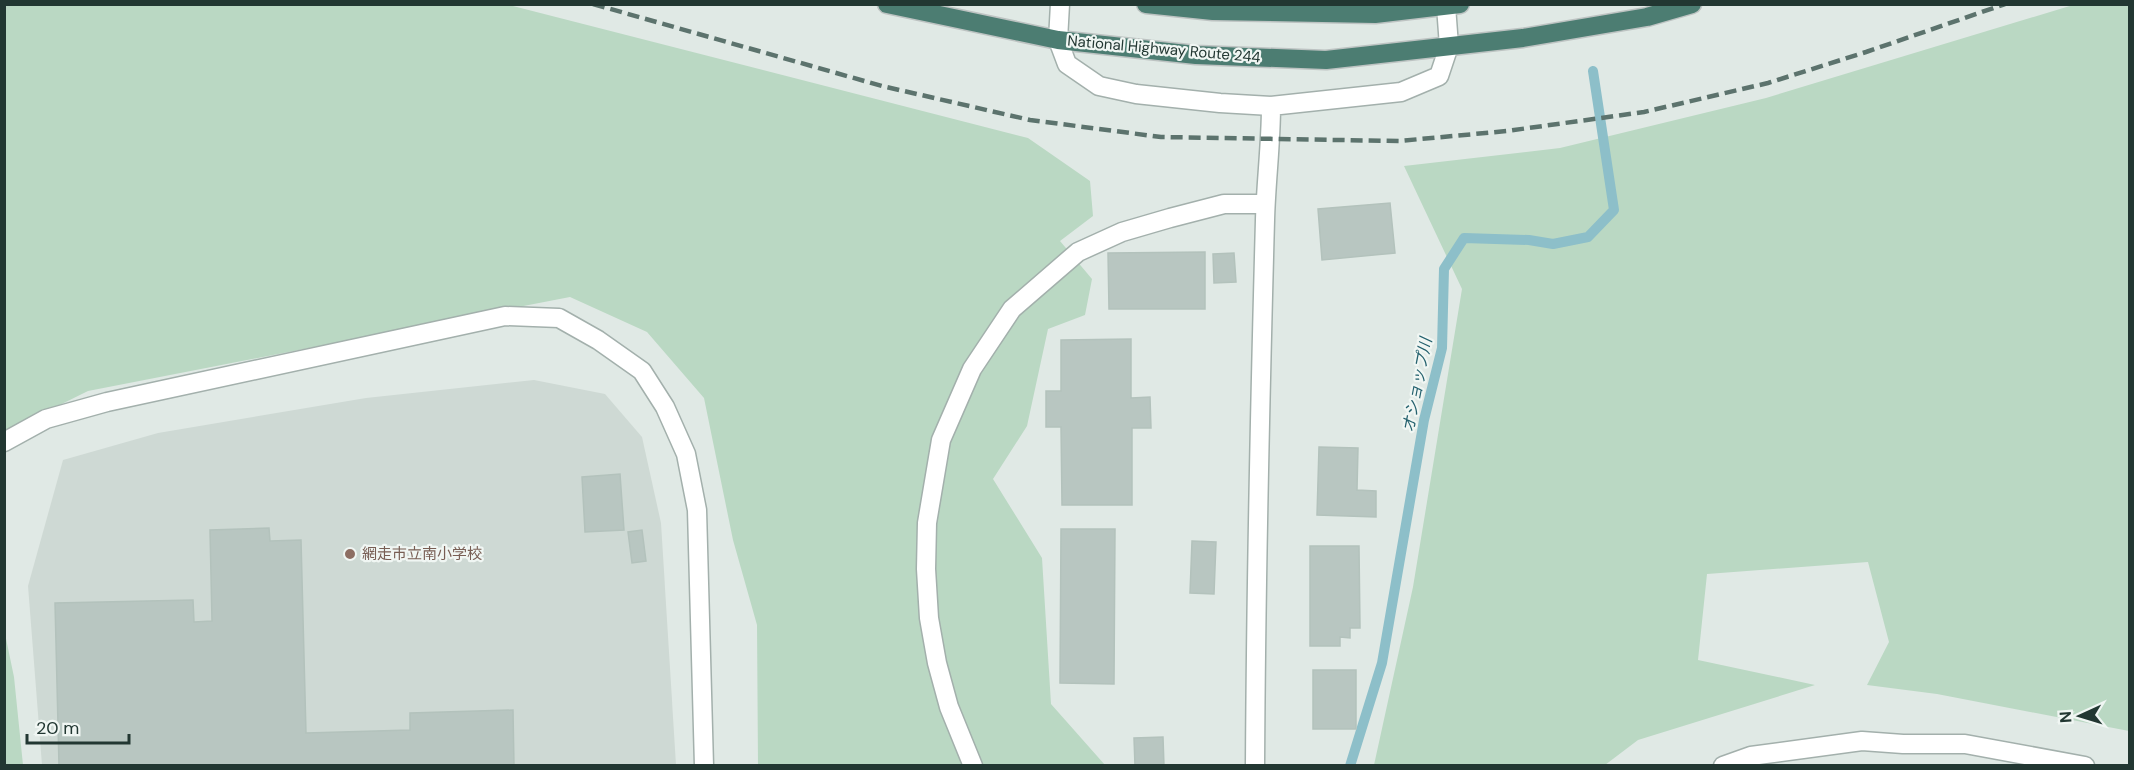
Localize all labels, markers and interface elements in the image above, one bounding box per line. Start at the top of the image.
street label: National Highway Route 244 [1067,31,1261,67]
water label: オショップ川 [1398,334,1437,434]
place label: 網走市立南小学校 [362,544,482,564]
marker: 網走市立南小学校 [343,547,357,561]
north arrow [2050,686,2110,746]
scale bar [27,707,129,745]
text: N [2055,710,2076,724]
text: 20 m [36,716,79,740]

